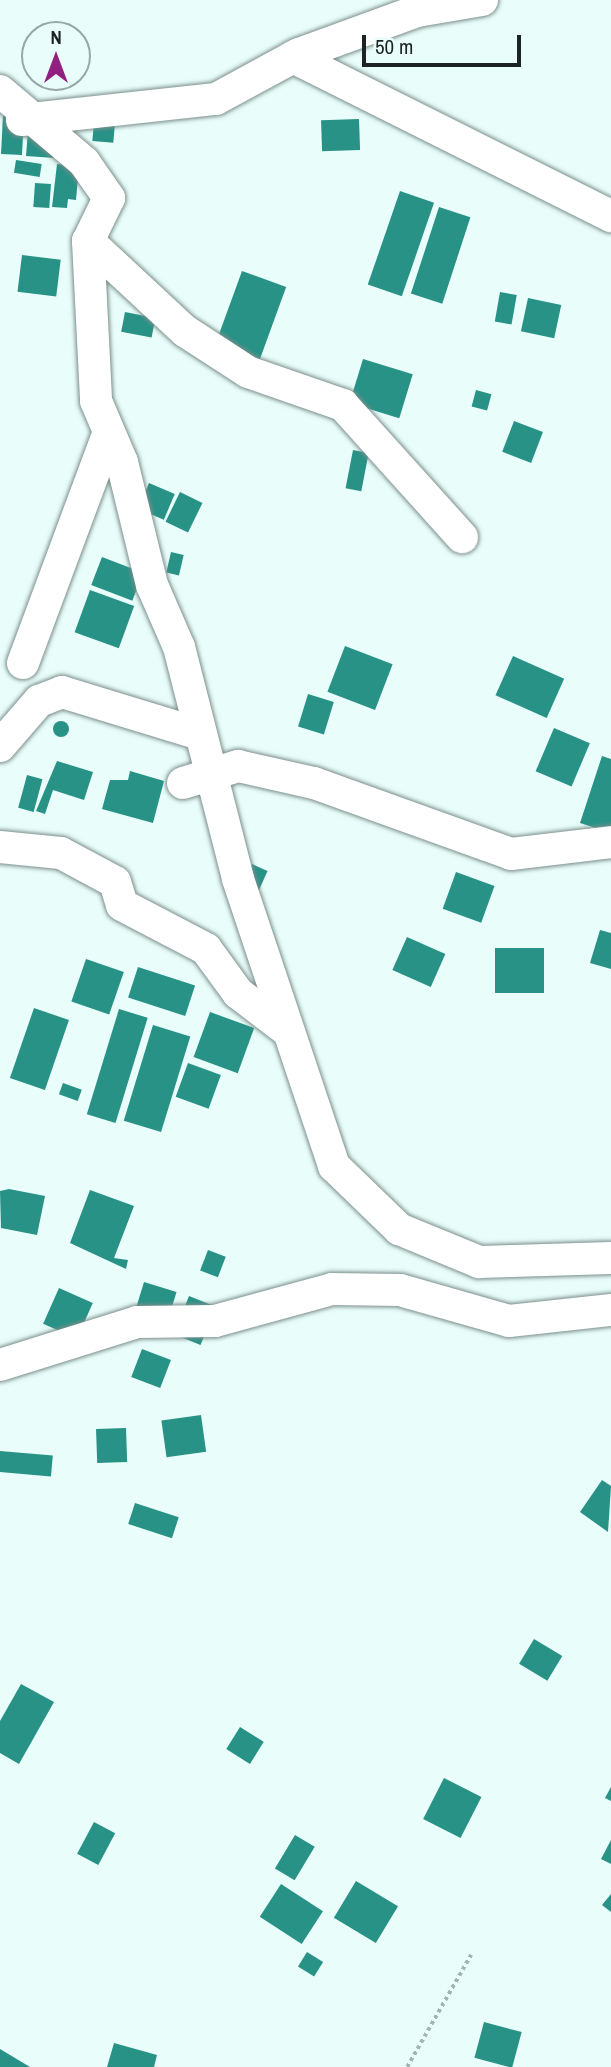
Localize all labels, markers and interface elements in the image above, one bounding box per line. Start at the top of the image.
north arrow [21,21,91,91]
scale bar [366,21,525,65]
text: N [50,24,62,50]
text: 50 m [375,32,413,61]

